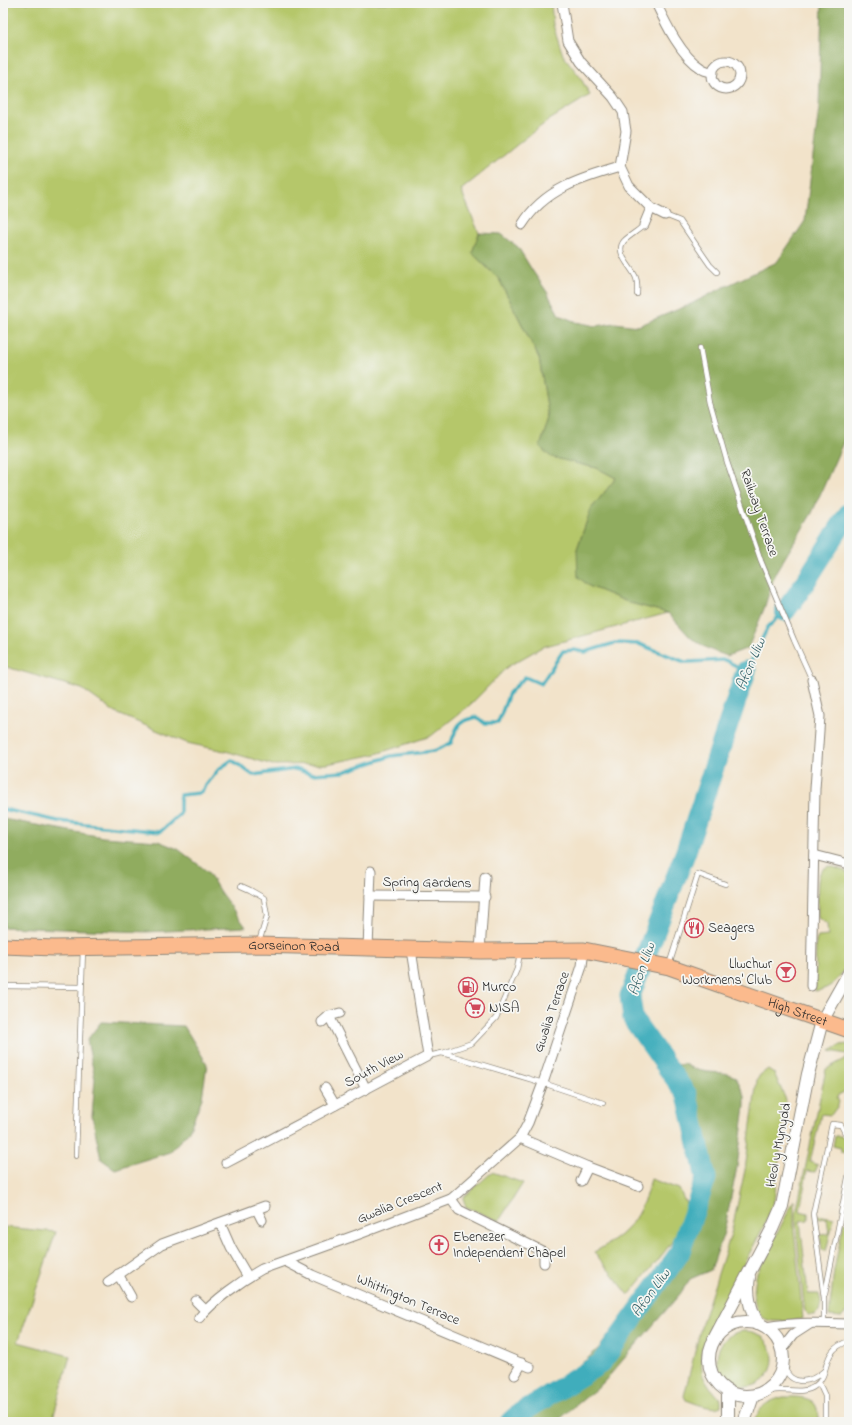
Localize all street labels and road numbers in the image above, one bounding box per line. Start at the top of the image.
street label: Railway Terrace [733,466,784,561]
street label: Spring Gardens [382,872,472,895]
street label: Gorseinon Road [248,934,340,958]
street label: Gwalia Terrace [528,968,576,1055]
street label: High Street [765,992,830,1032]
street label: South View [341,1045,407,1093]
street label: Heol y Mynydd [761,1101,798,1189]
street label: Gwalia Crescent [354,1176,446,1230]
street label: Whittington Terrace [353,1269,464,1332]

